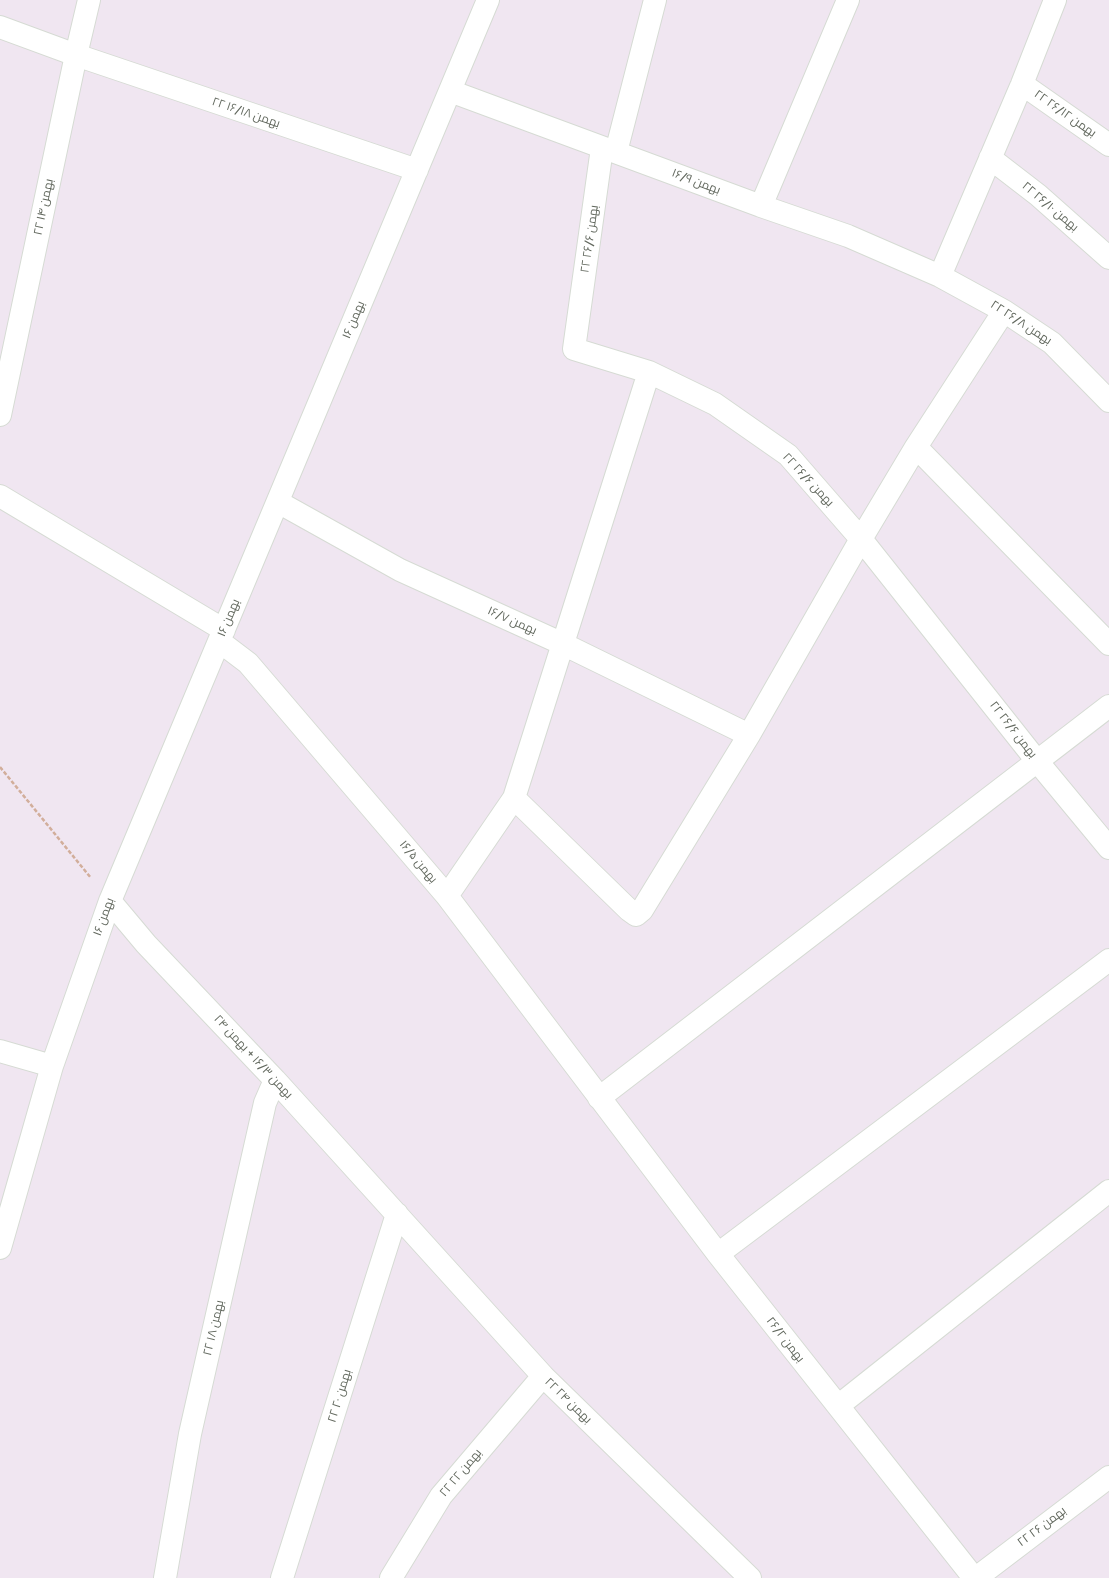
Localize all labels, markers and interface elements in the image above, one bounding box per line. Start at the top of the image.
street label: ۲۲ بهمن ۲۶/۱۲ [1031,87,1099,141]
street label: ۲۲ بهمن ۱۶/۱۸ [210,95,282,131]
street label: بهمن ۱۶/۹ [670,166,722,198]
street label: ۲۲ بهمن ۱۴ [31,178,57,236]
street label: ۲۲ بهمن ۲۶/۱۰ [1019,179,1081,235]
street label: ۲۲ بهمن ۲۶/۶ [578,204,602,274]
street label: ۲۲ بهمن ۲۶/۸ [988,298,1054,348]
street label: بهمن ۱۶ [340,299,368,341]
street label: ۲۲ بهمن ۲۶/۶ [779,450,837,510]
street label: بهمن ۱۶ [215,597,243,639]
street label: بهمن ۱۶/۷ [485,604,539,638]
street label: ۲۲ بهمن ۲۶/۶ [986,699,1040,761]
street label: بهمن ۱۶/۵ [396,838,440,886]
street label: بهمن ۱۶ [90,896,118,938]
street label: بهمن ۱۶/۳ + بهمن ۲۴ [211,1012,295,1102]
street label: ۲۲ بهمن ۱۸ [201,1299,227,1357]
street label: بهمن ۲۶/۲ [763,1314,807,1366]
street label: ۲۲ بهمن ۲۰ [325,1368,355,1424]
street label: ۲۲ بهمن ۲۴ [541,1375,595,1427]
street label: ۲۲ بهمن ۲۲ [437,1446,485,1500]
street label: ۲۲ بهمن ۲۶ [1015,1504,1069,1550]

